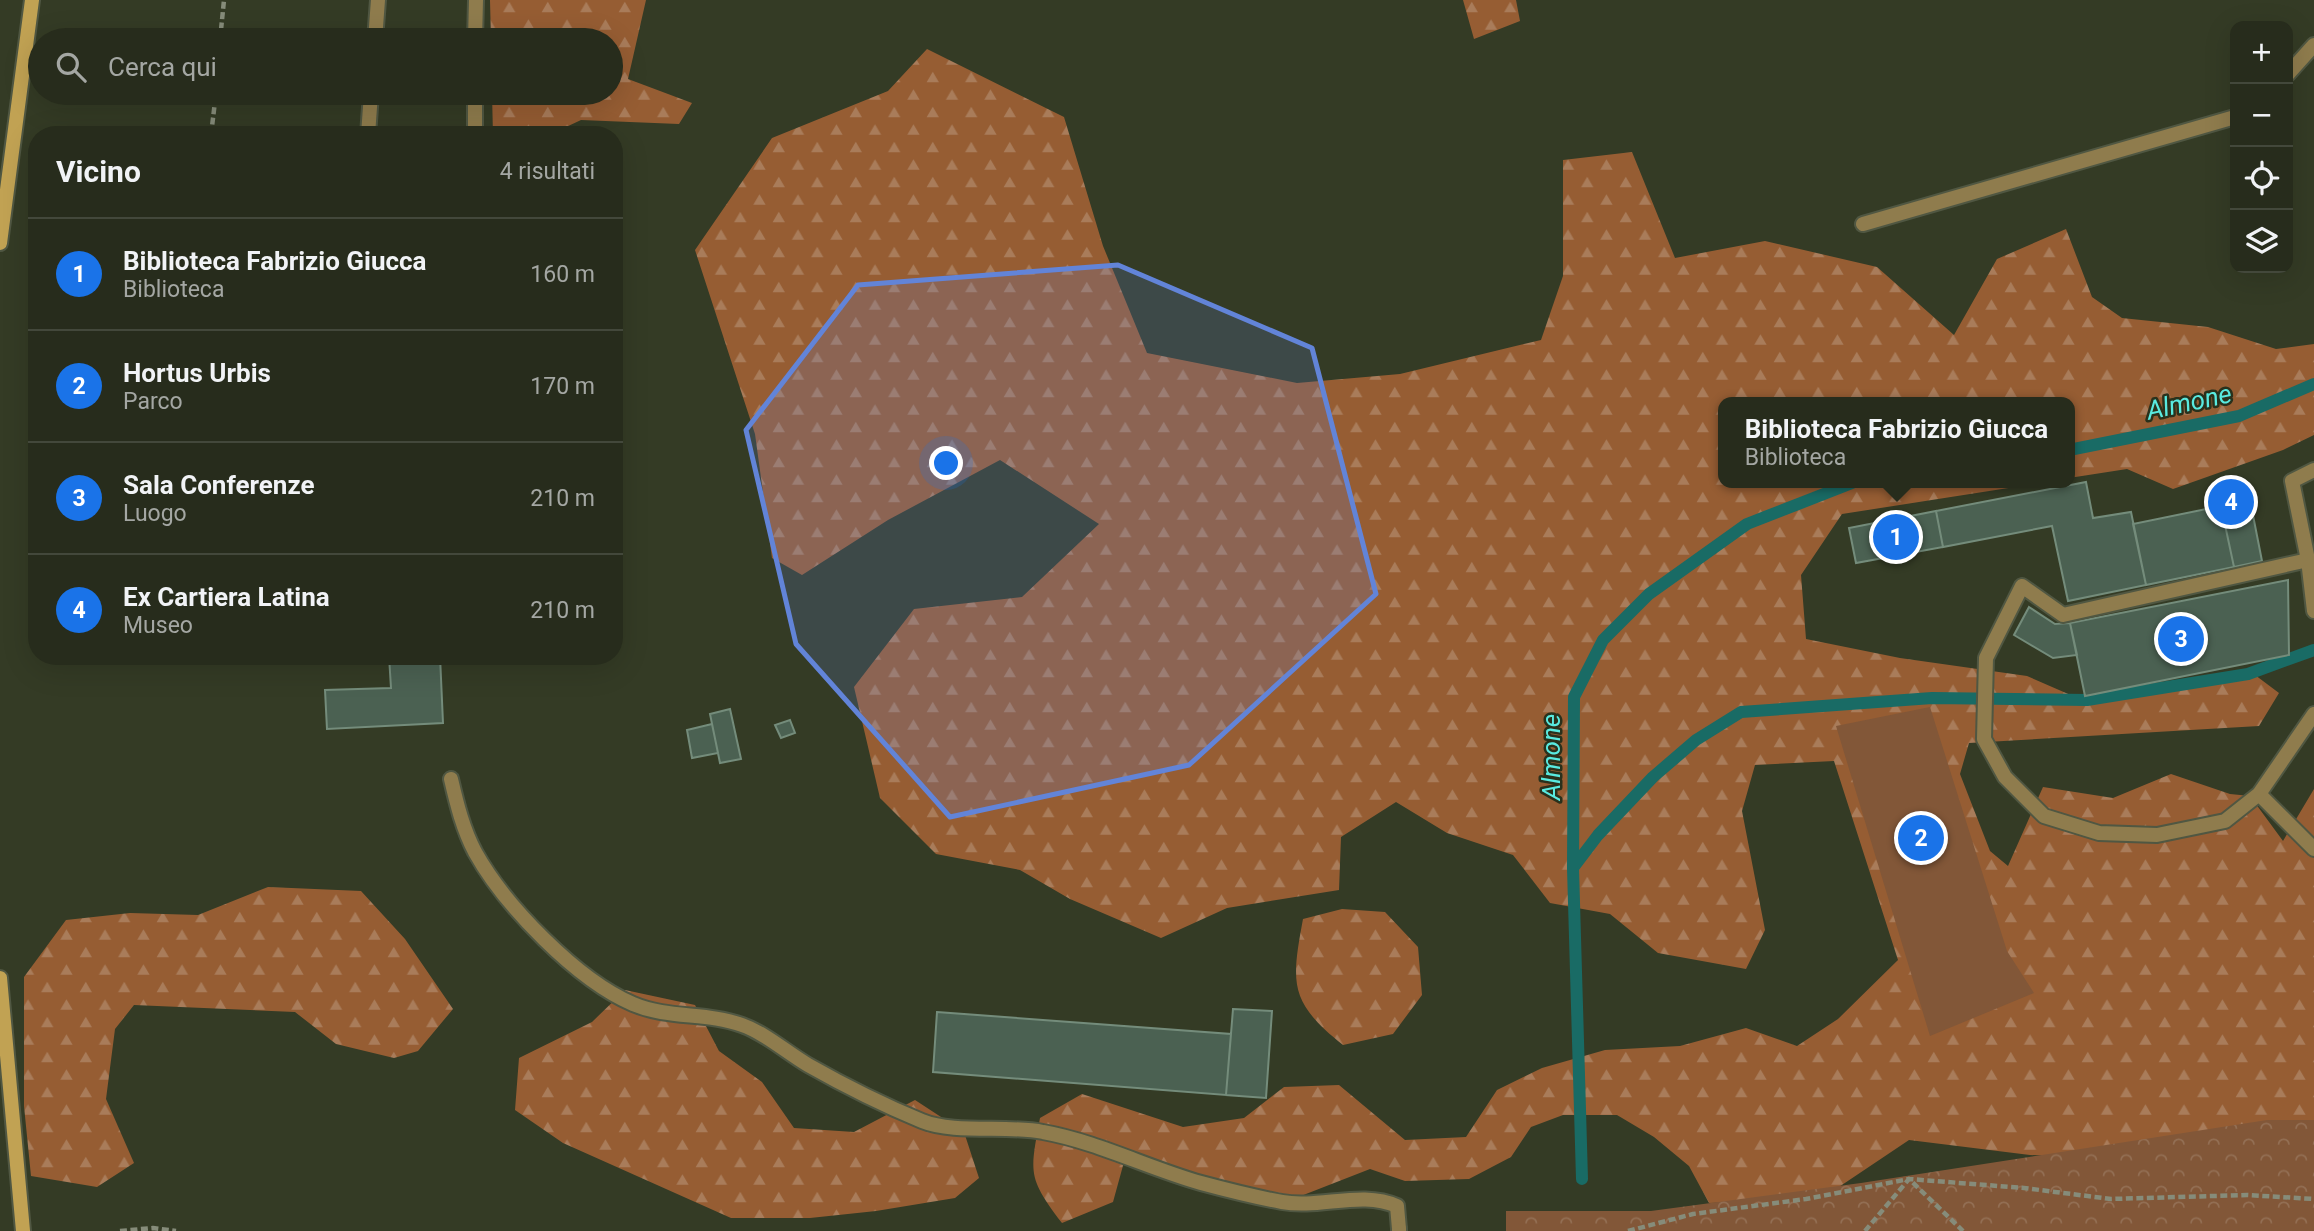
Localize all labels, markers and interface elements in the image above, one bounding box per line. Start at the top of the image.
map controls [2230,21,2293,273]
button: + [2230,21,2293,84]
search box [28,28,623,105]
icon: search [52,48,90,86]
text: Cerca qui [108,52,217,82]
button: − [2230,84,2293,147]
button: locate [2230,147,2293,210]
text: Vicino [56,154,141,189]
text: 4 risultati [500,158,595,185]
button: layers [2230,210,2293,273]
text: Biblioteca Fabrizio Giucca [123,246,427,276]
text: 1 [72,261,86,288]
text: 160 m [530,261,595,288]
text: Biblioteca [123,276,224,303]
text: Hortus Urbis [123,358,271,388]
text: 2 [72,373,86,400]
text: 170 m [530,373,595,400]
water label: Almone [2142,378,2234,426]
text: Parco [123,388,183,415]
popup [1718,397,2075,488]
text: Biblioteca Fabrizio Giucca [1745,414,2048,444]
text: Biblioteca [1745,444,1846,471]
your location [929,446,963,480]
text: Sala Conferenze [123,470,314,500]
pin: 4 [2208,476,2254,528]
text: 3 [72,485,86,512]
text: 210 m [530,485,595,512]
text: Luogo [123,500,187,527]
pin: 1 [1873,511,1919,563]
text: Ex Cartiera Latina [123,582,330,612]
text: 4 [72,597,86,624]
text: 210 m [530,597,595,624]
text: Museo [123,612,193,639]
pin: 3 [2158,613,2204,665]
water label: Almone [1536,714,1566,802]
pin: 2 [1898,812,1944,864]

